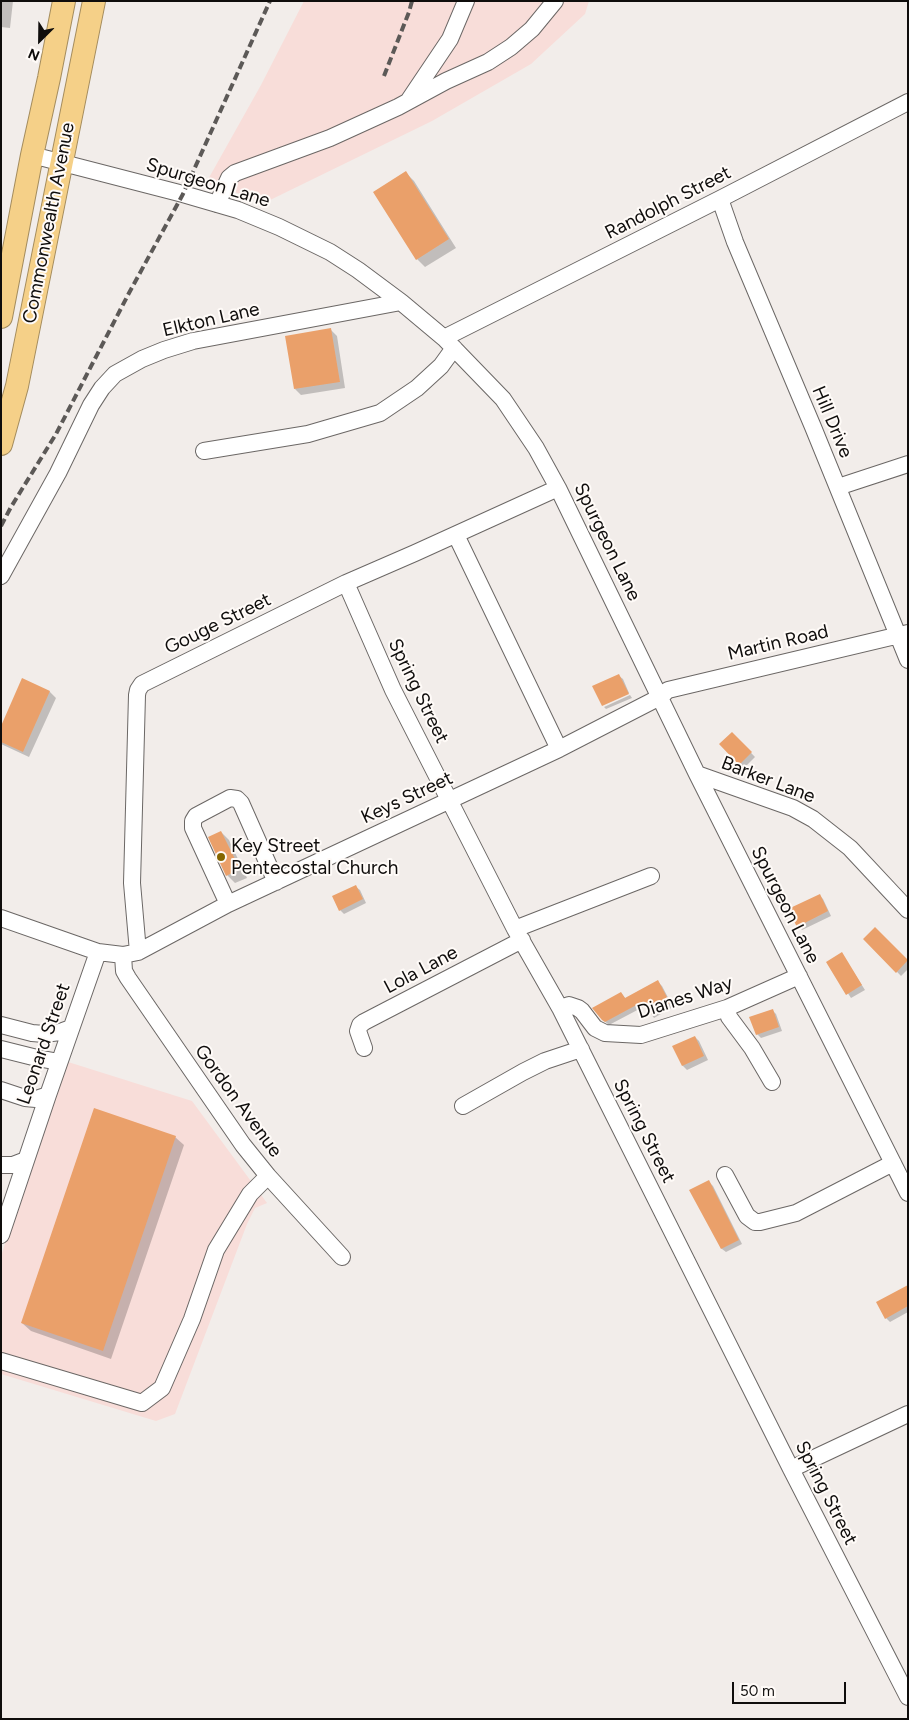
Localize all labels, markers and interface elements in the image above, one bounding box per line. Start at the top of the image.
north arrow [15,15,65,65]
text: N [26,44,42,64]
street label: Commonwealth Avenue [18,121,80,325]
street label: Spurgeon Lane [143,153,273,213]
street label: Randolph Street [601,161,735,245]
street label: Elkton Lane [160,298,262,342]
street label: Hill Drive [807,383,857,461]
street label: Spurgeon Lane [569,479,645,605]
street label: Gouge Street [161,588,275,660]
street label: Martin Road [725,620,831,666]
street label: Spring Street [383,635,453,747]
street label: Barker Lane [718,752,818,808]
street label: Keys Street [358,767,456,829]
place label: Key Street Pentecostal Church [231,835,398,879]
street label: Spurgeon Lane [746,843,824,967]
marker: Key Street Pentecostal Church [215,851,227,863]
street label: Lola Lane [380,941,462,999]
street label: Dianes Way [635,972,735,1024]
street label: Leonard Street [13,980,75,1108]
street label: Gordon Avenue [190,1040,286,1162]
street label: Spring Street [608,1075,680,1187]
street label: Spring Street [790,1437,862,1549]
scale bar [734,1672,848,1704]
text: 50 m [740,1682,775,1700]

